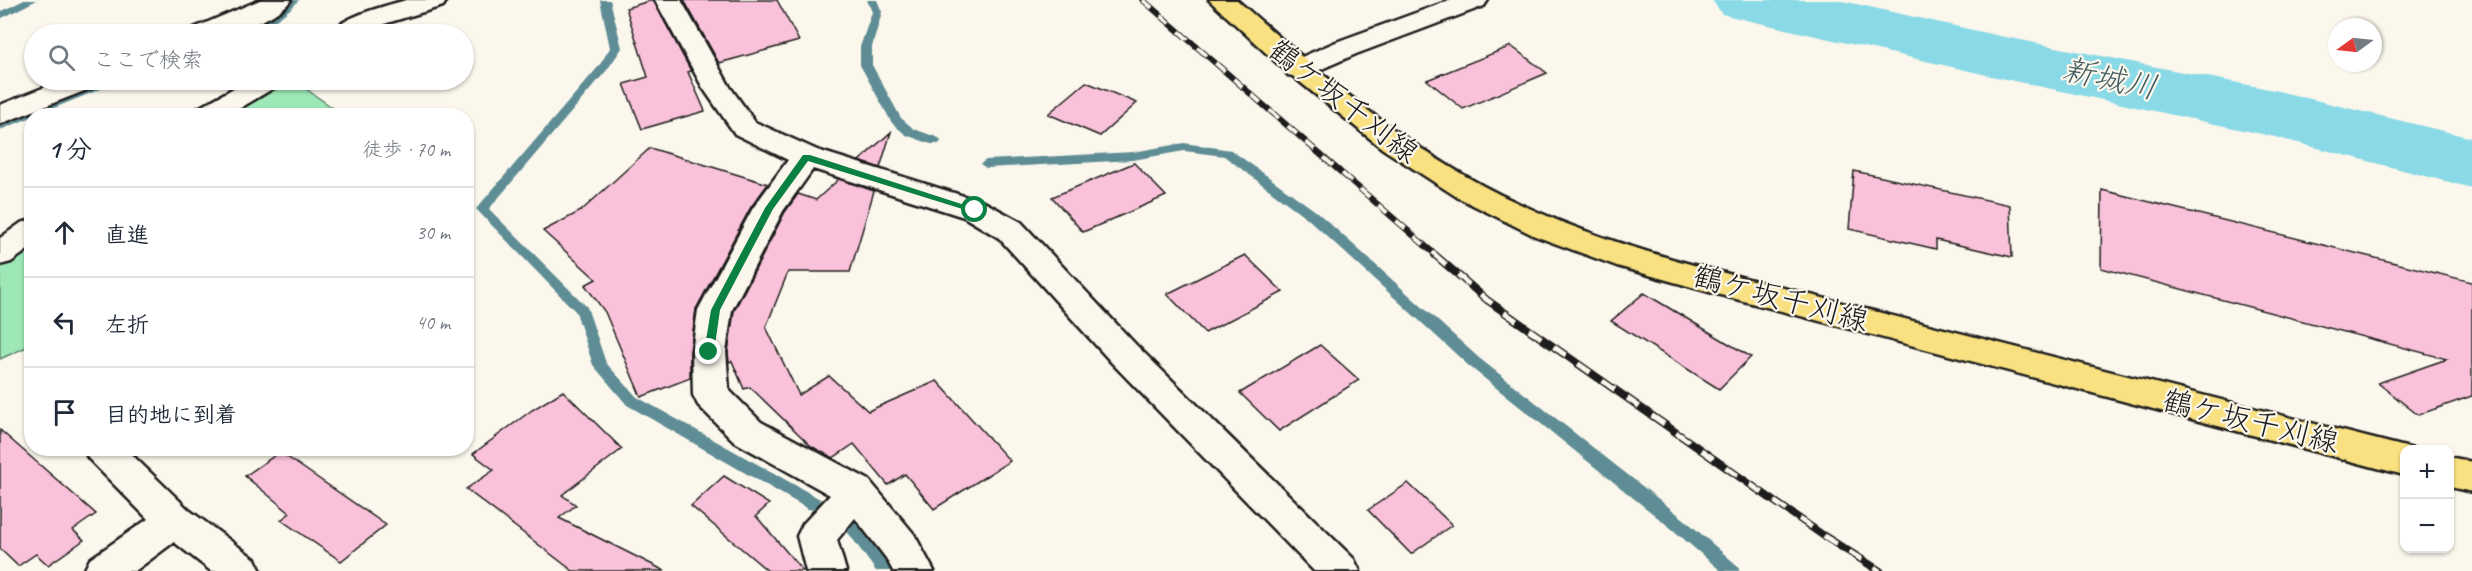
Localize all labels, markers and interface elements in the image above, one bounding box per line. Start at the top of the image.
north arrow [2328,18,2382,72]
search box [24,24,474,90]
street label: 鶴ケ坂千刈線 [1261,31,1427,171]
icon: search [45,41,78,74]
text: ここで検索 [93,46,203,74]
water label: 新城川 [2059,48,2161,109]
text: 1 分 [48,133,92,166]
text: 徒歩 · 70 m [363,137,450,162]
route start [961,196,987,222]
icon: ahead [48,216,81,249]
text: 30 m [416,220,450,245]
text: 直進 [105,221,149,249]
street label: 鶴ケ坂千刈線 [1689,256,1873,340]
icon: left [48,306,81,339]
text: 40 m [416,310,450,335]
text: 左折 [105,311,149,339]
route end [695,338,721,364]
street label: 鶴ケ坂千刈線 [2159,381,2343,461]
icon: arrive [48,396,81,429]
text: 目的地に到着 [105,401,237,429]
map controls [2400,445,2454,553]
button: + [2400,445,2454,499]
button: − [2400,499,2454,553]

